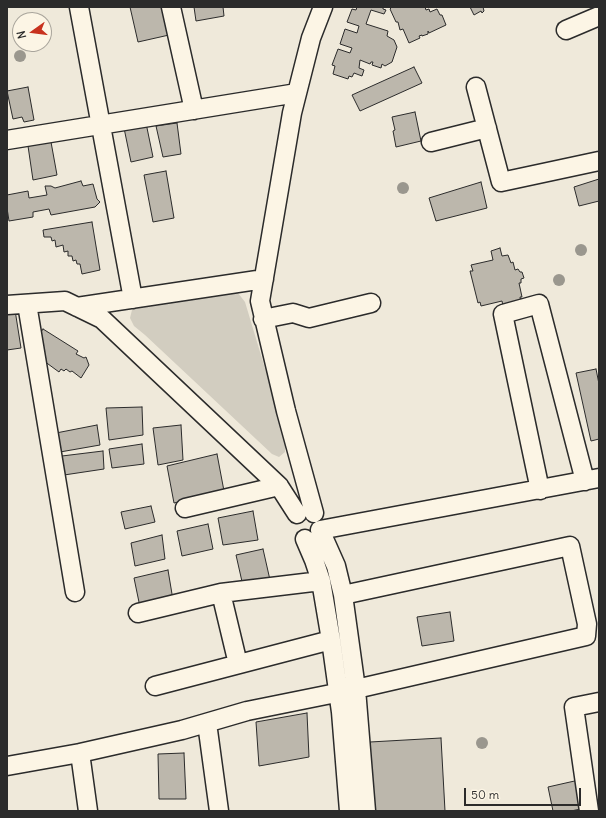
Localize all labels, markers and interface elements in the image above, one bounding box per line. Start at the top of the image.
north arrow [12,12,52,52]
text: N [14,29,29,40]
scale bar [466,780,583,806]
text: 50 m [471,787,499,802]

